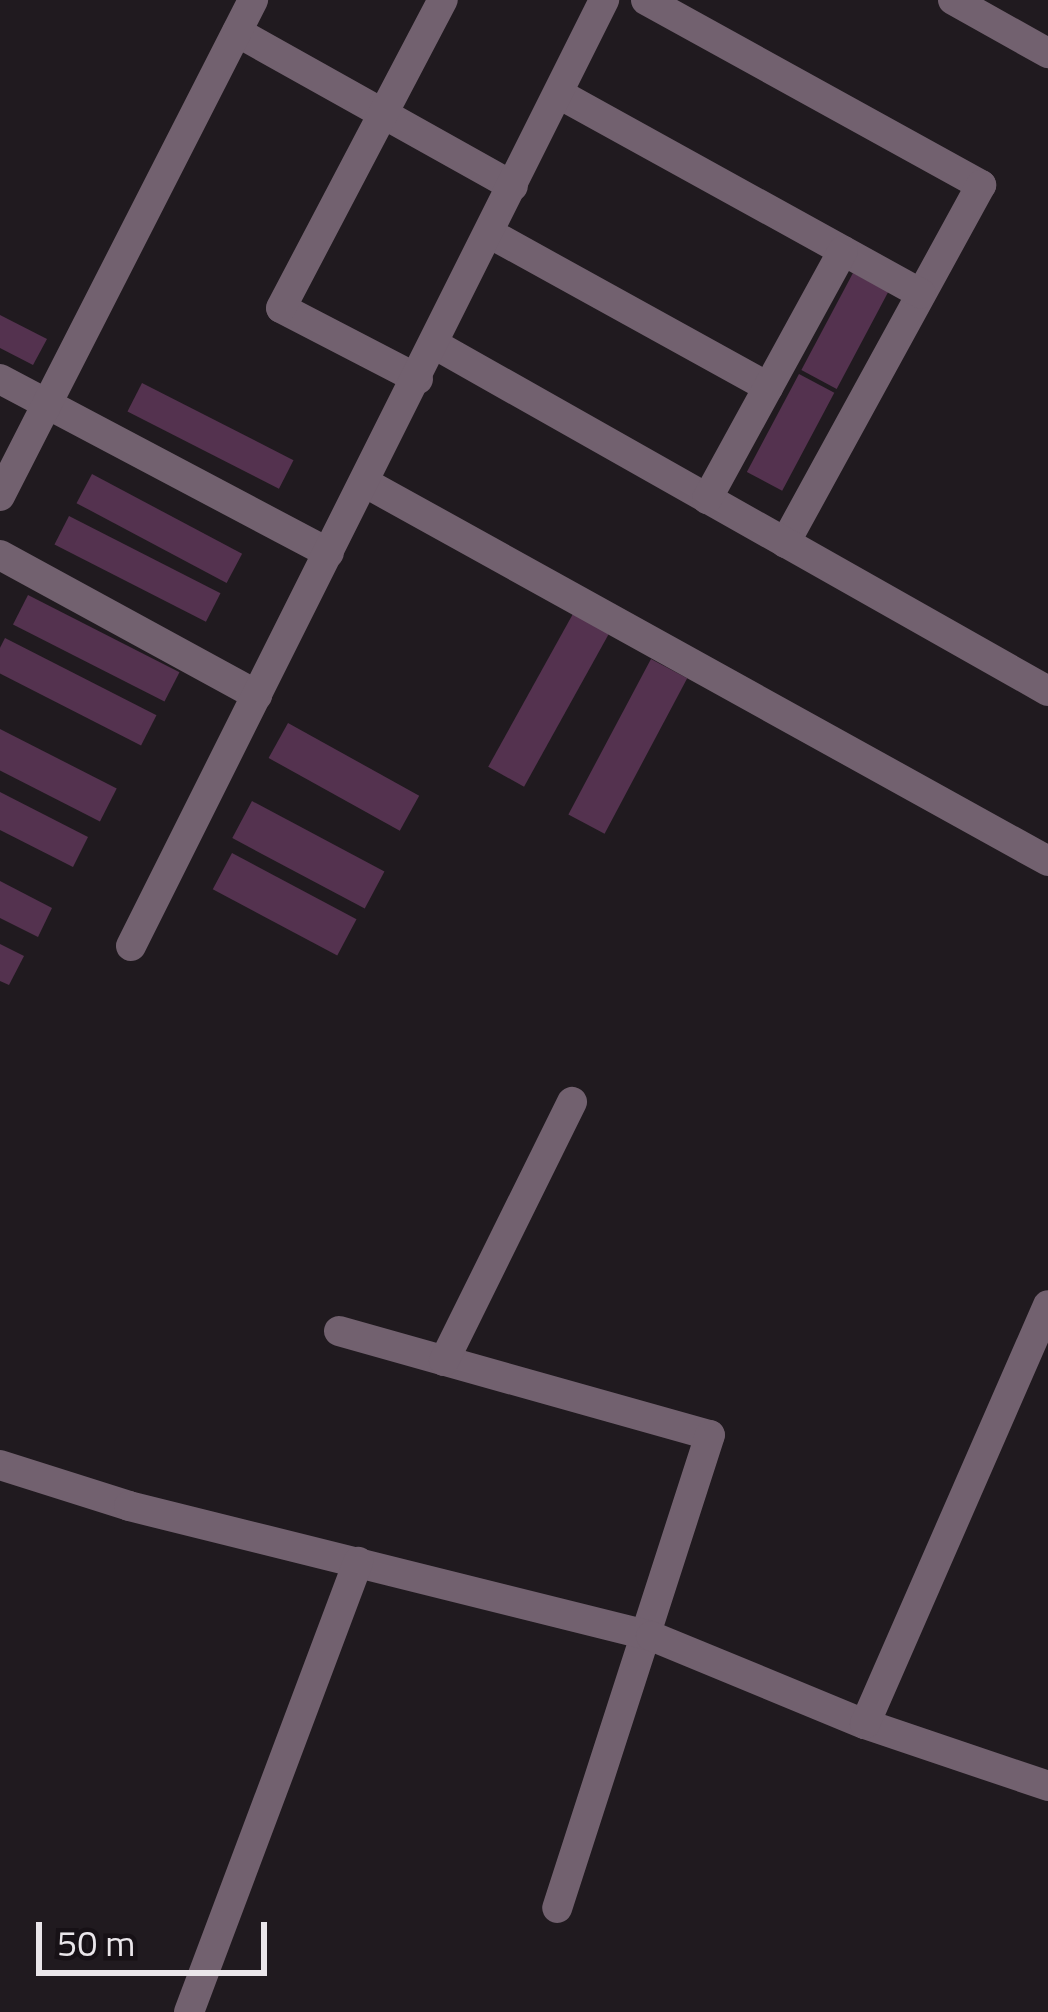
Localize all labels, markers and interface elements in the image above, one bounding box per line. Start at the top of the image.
scale bar [42,1898,273,1972]
text: 50 m [57,1915,135,1970]

